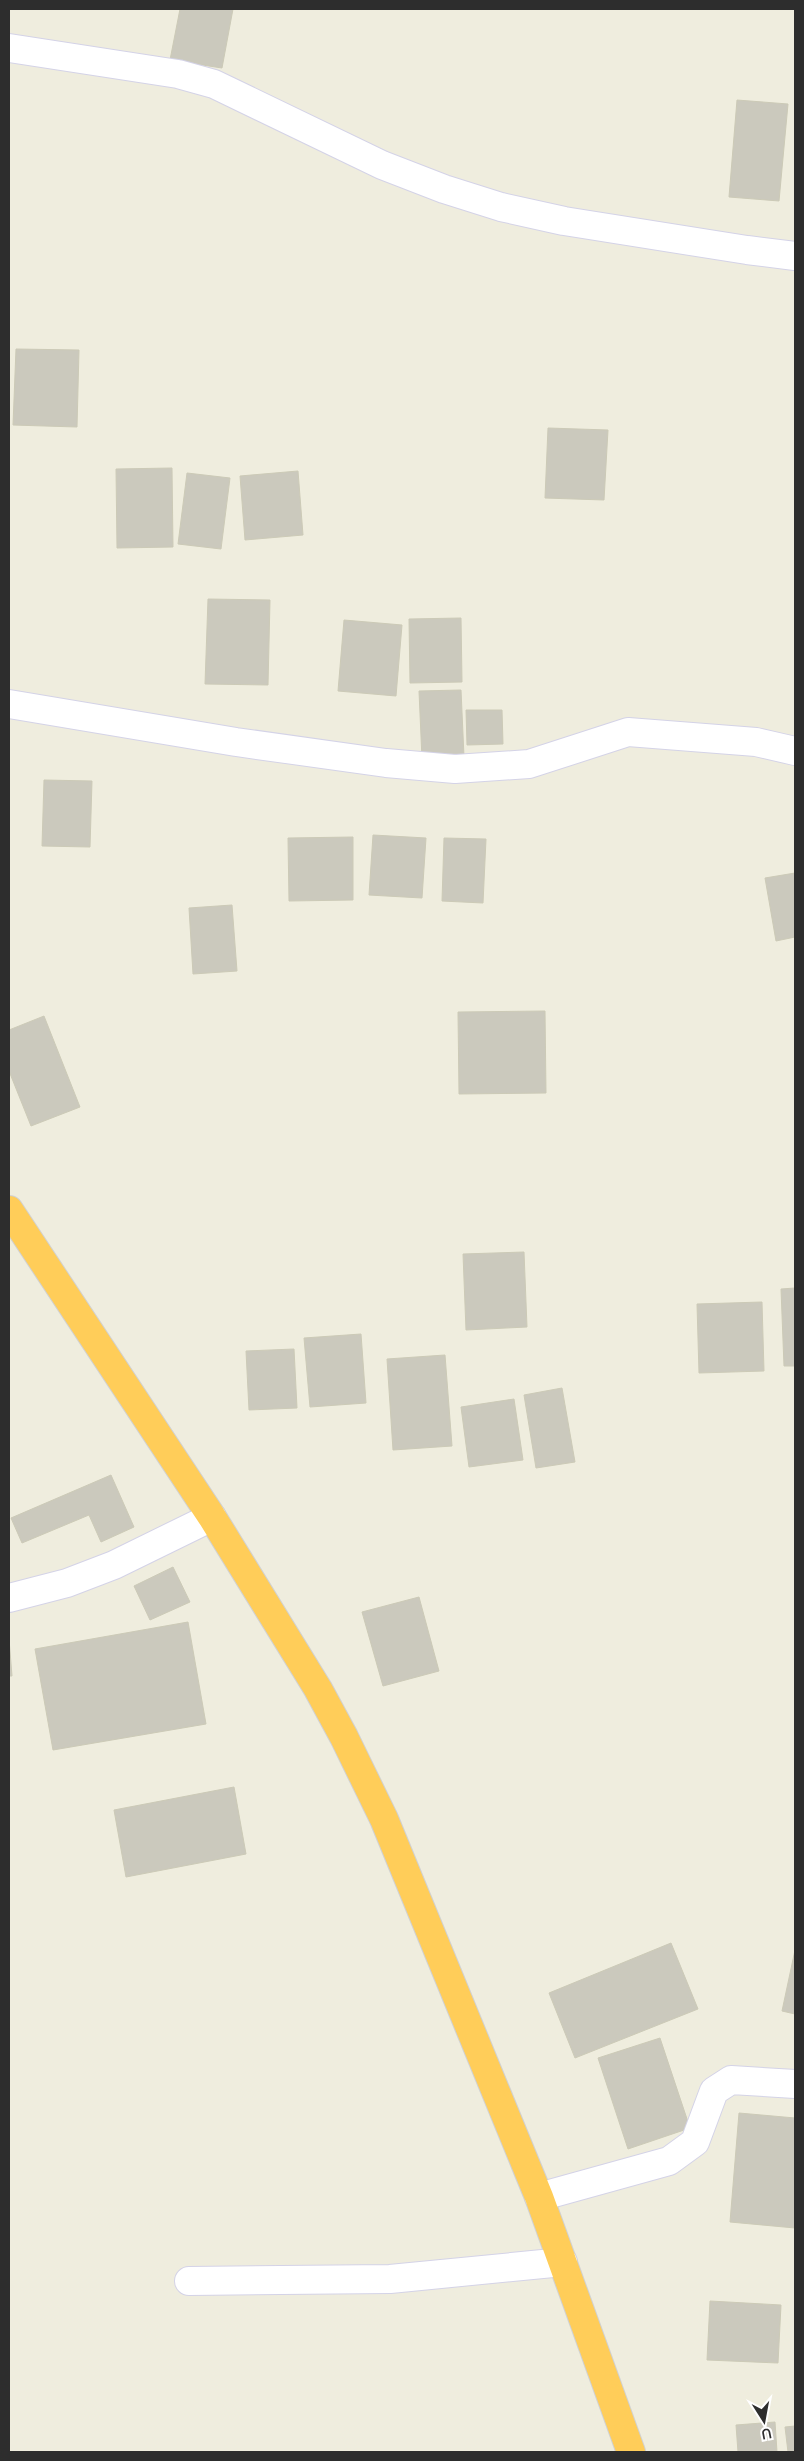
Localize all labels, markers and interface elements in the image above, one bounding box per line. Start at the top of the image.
north arrow [739,2396,789,2446]
text: U [760,2424,773,2445]

